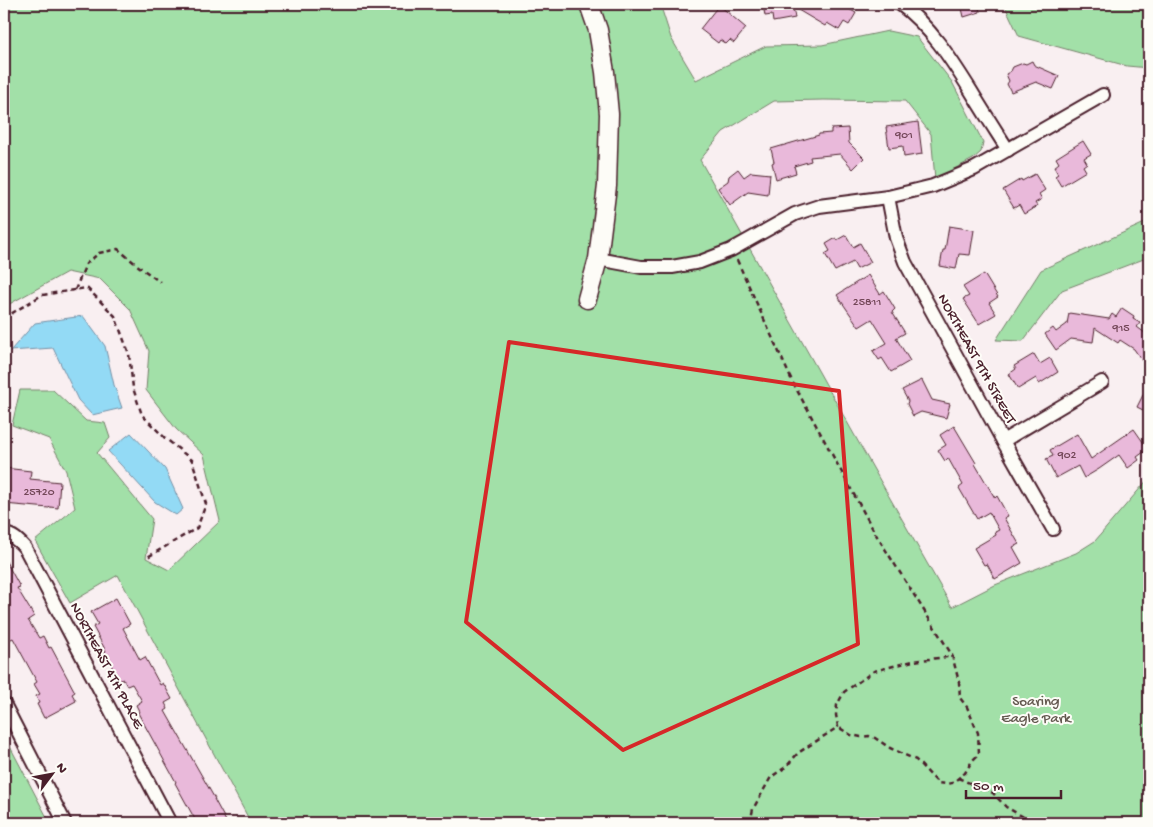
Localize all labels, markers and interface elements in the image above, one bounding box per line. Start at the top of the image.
house number: 901 [894,129,913,143]
street label: NORTHEAST 9TH STREET [933,291,1020,428]
house number: 25811 [853,296,881,310]
house number: 915 [1111,322,1130,336]
house number: 902 [1057,449,1076,463]
house number: 25720 [23,486,55,500]
street label: NORTHEAST 4TH PLACE [65,600,147,733]
park label: Soaring Eagle Park [1001,693,1072,728]
north arrow [28,750,78,800]
text: N [51,760,71,777]
scale bar [966,767,1060,799]
text: 50 m [973,778,1004,796]

